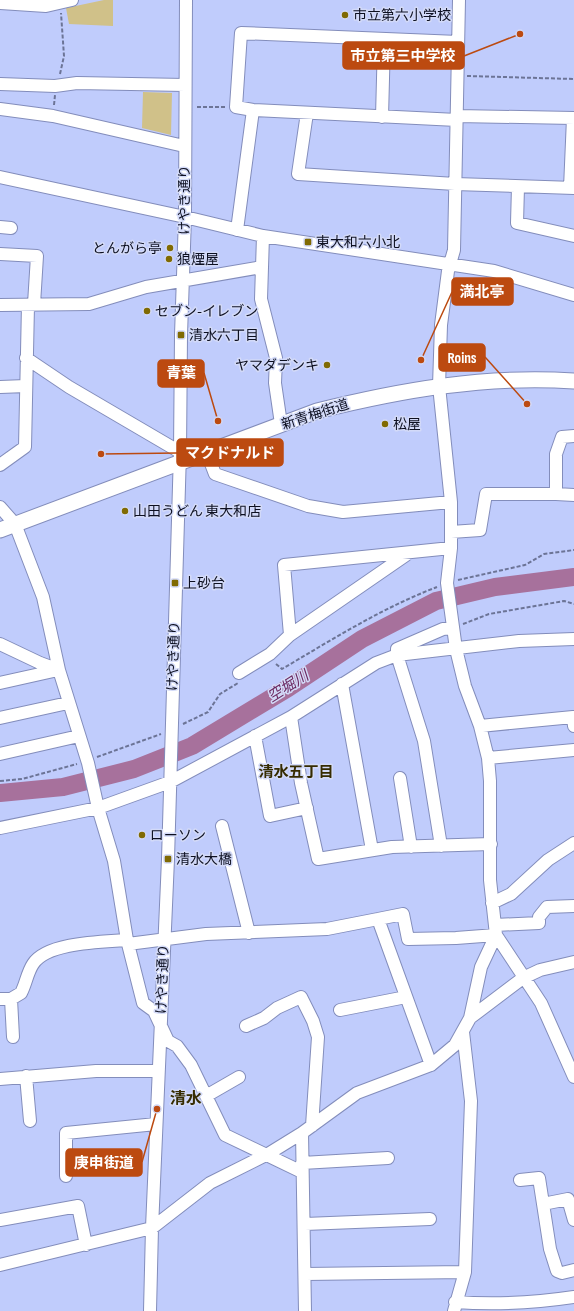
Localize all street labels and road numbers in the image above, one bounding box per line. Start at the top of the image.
street label: けやき通り [176,165,193,235]
street label: 新青梅街道 [279,396,351,433]
street label: けやき通り [164,621,183,691]
street label: けやき通り [153,944,172,1014]

